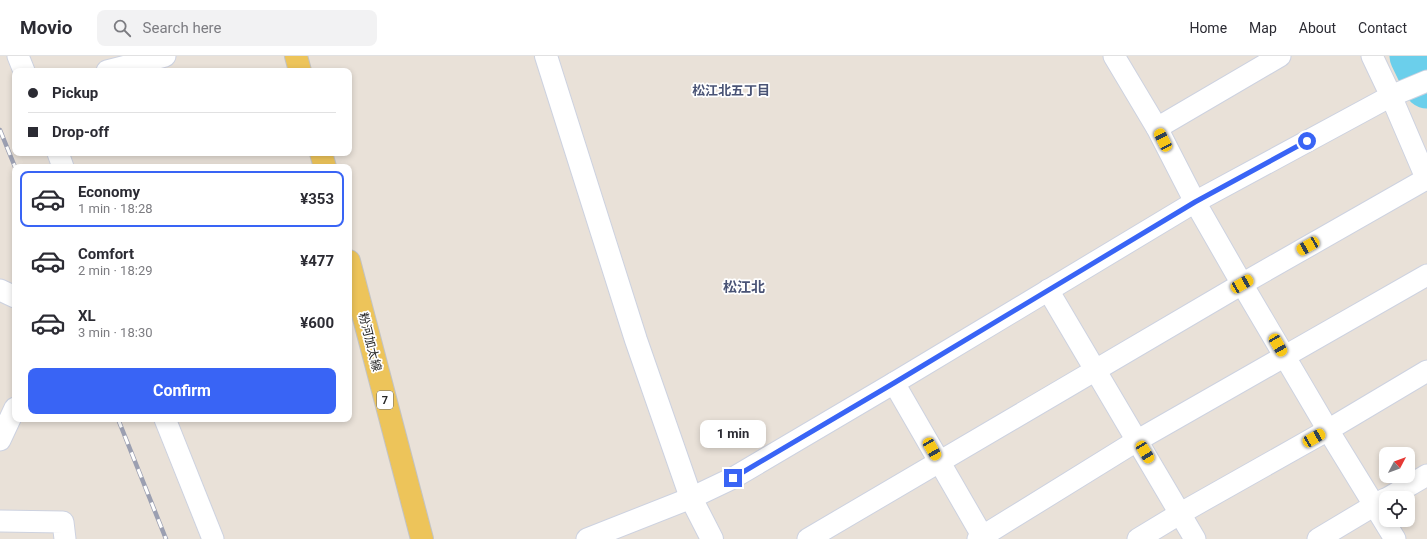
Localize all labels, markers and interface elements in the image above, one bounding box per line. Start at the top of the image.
search box [97,10,377,46]
text: Movio [20,16,73,39]
icon: search [111,17,133,39]
text: Search here [143,19,222,37]
text: Home [1189,20,1227,36]
text: Map [1249,20,1277,36]
text: About [1299,20,1336,36]
text: Contact [1358,20,1407,36]
district label: 松江北五丁目 [692,83,770,98]
text: Pickup [52,84,98,102]
text: Drop-off [52,123,109,141]
car [1152,127,1174,153]
route start [1298,132,1316,150]
icon: car [30,181,66,217]
text: Economy [78,183,140,201]
text: ¥353 [300,190,334,208]
text: 1 min · 18:28 [78,201,153,216]
car [1295,235,1321,257]
icon: car [30,243,66,279]
text: Comfort [78,245,134,263]
text: ¥477 [300,252,334,270]
text: 2 min · 18:29 [78,263,153,278]
car [1229,273,1255,295]
district label: 松江北 [723,279,765,295]
icon: car [30,305,66,341]
text: XL [78,307,96,325]
street label: 粉河加太線 [356,311,384,373]
text: ¥600 [300,314,334,332]
text: 3 min · 18:30 [78,325,153,340]
car [1267,332,1289,358]
button: Confirm [28,368,336,414]
road number: 7 [377,391,393,409]
callout: 1 min [700,420,766,448]
text: 1 min [717,426,749,441]
car [1301,427,1327,449]
car [921,436,943,462]
car [1134,439,1156,465]
north arrow [1379,447,1415,483]
map controls [1379,447,1415,527]
route end [724,469,742,487]
button: locate [1379,491,1415,527]

